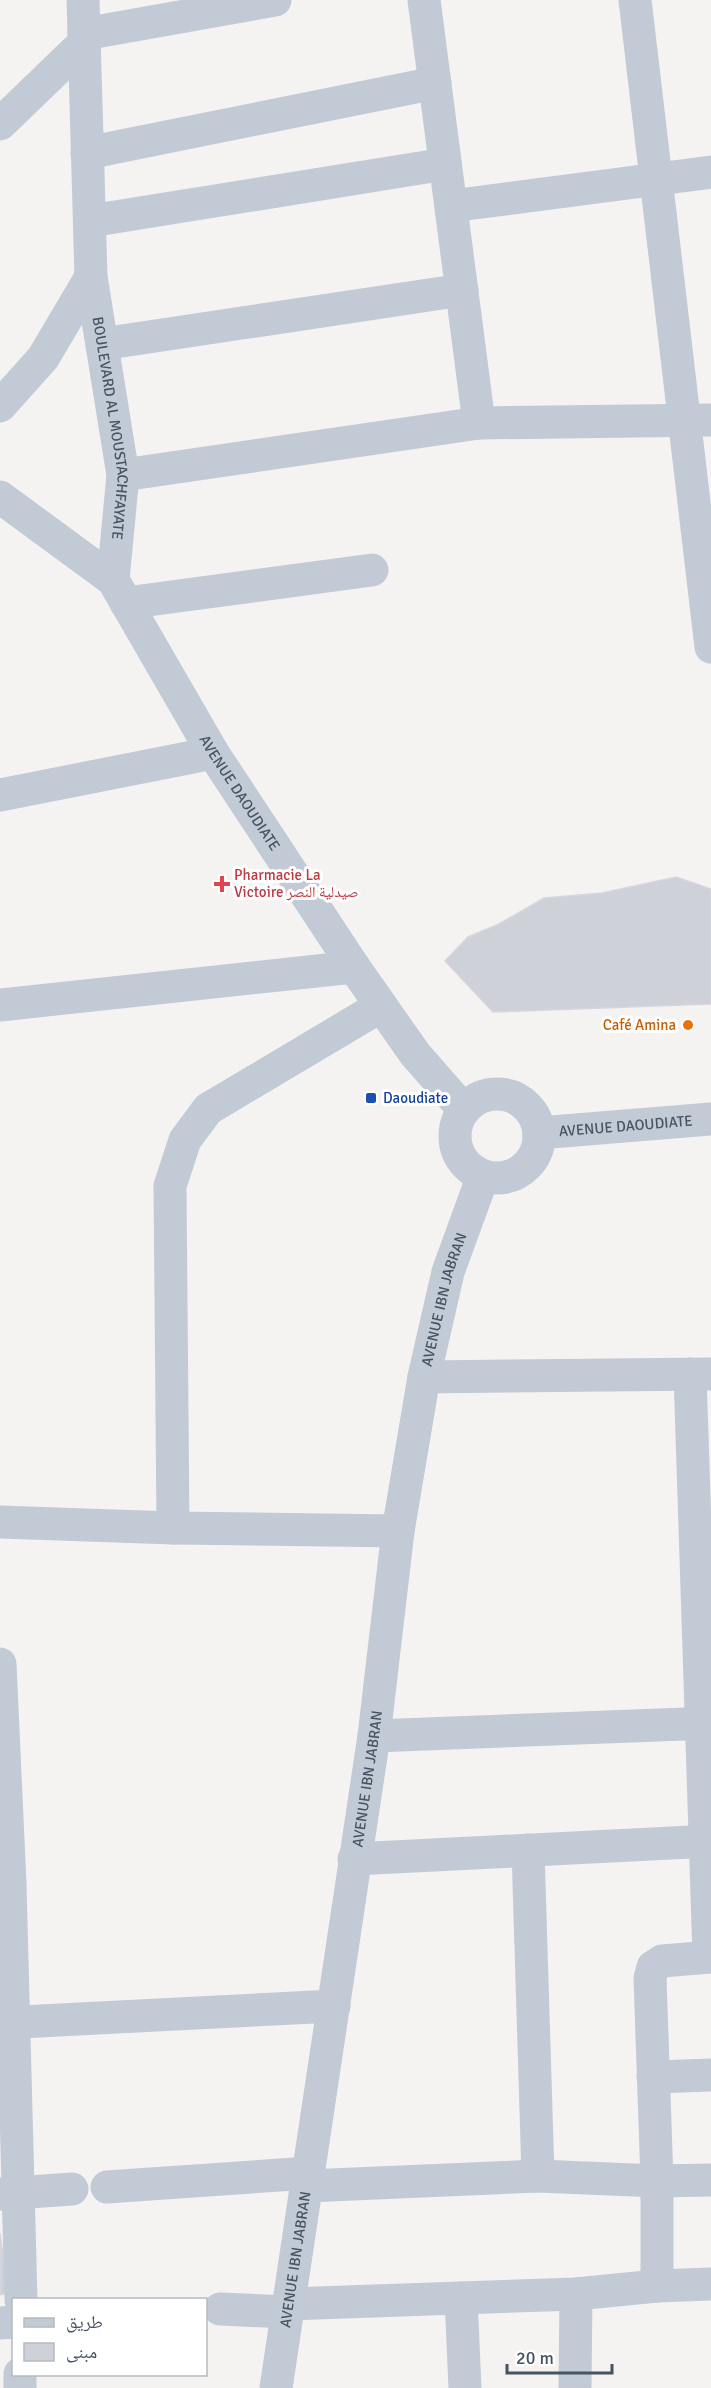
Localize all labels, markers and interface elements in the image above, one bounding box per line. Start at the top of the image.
street label: BOULEVARD AL MOUSTACHFAYATE [89,315,132,541]
street label: AVENUE DAOUDIATE [196,732,284,854]
place label: Pharmacie La Victoire صيدلية النصر [234,866,359,901]
marker: Pharmacie La Victoire صيدلية النصر [215,877,229,891]
place label: Café Amina [603,1016,676,1034]
marker: Café Amina [681,1018,695,1032]
place label: Daoudiate [383,1089,448,1107]
marker: Daoudiate [364,1091,378,1105]
street label: AVENUE DAOUDIATE [558,1112,693,1140]
street label: AVENUE IBN JABRAN [418,1230,471,1368]
street label: AVENUE IBN JABRAN [348,1710,386,1848]
street label: AVENUE IBN JABRAN [276,2190,314,2329]
legend [12,2298,207,2376]
text: طريق [66,2311,103,2333]
scale bar [507,2337,612,2375]
text: مبنى [66,2341,97,2363]
text: 20 m [516,2347,554,2369]

